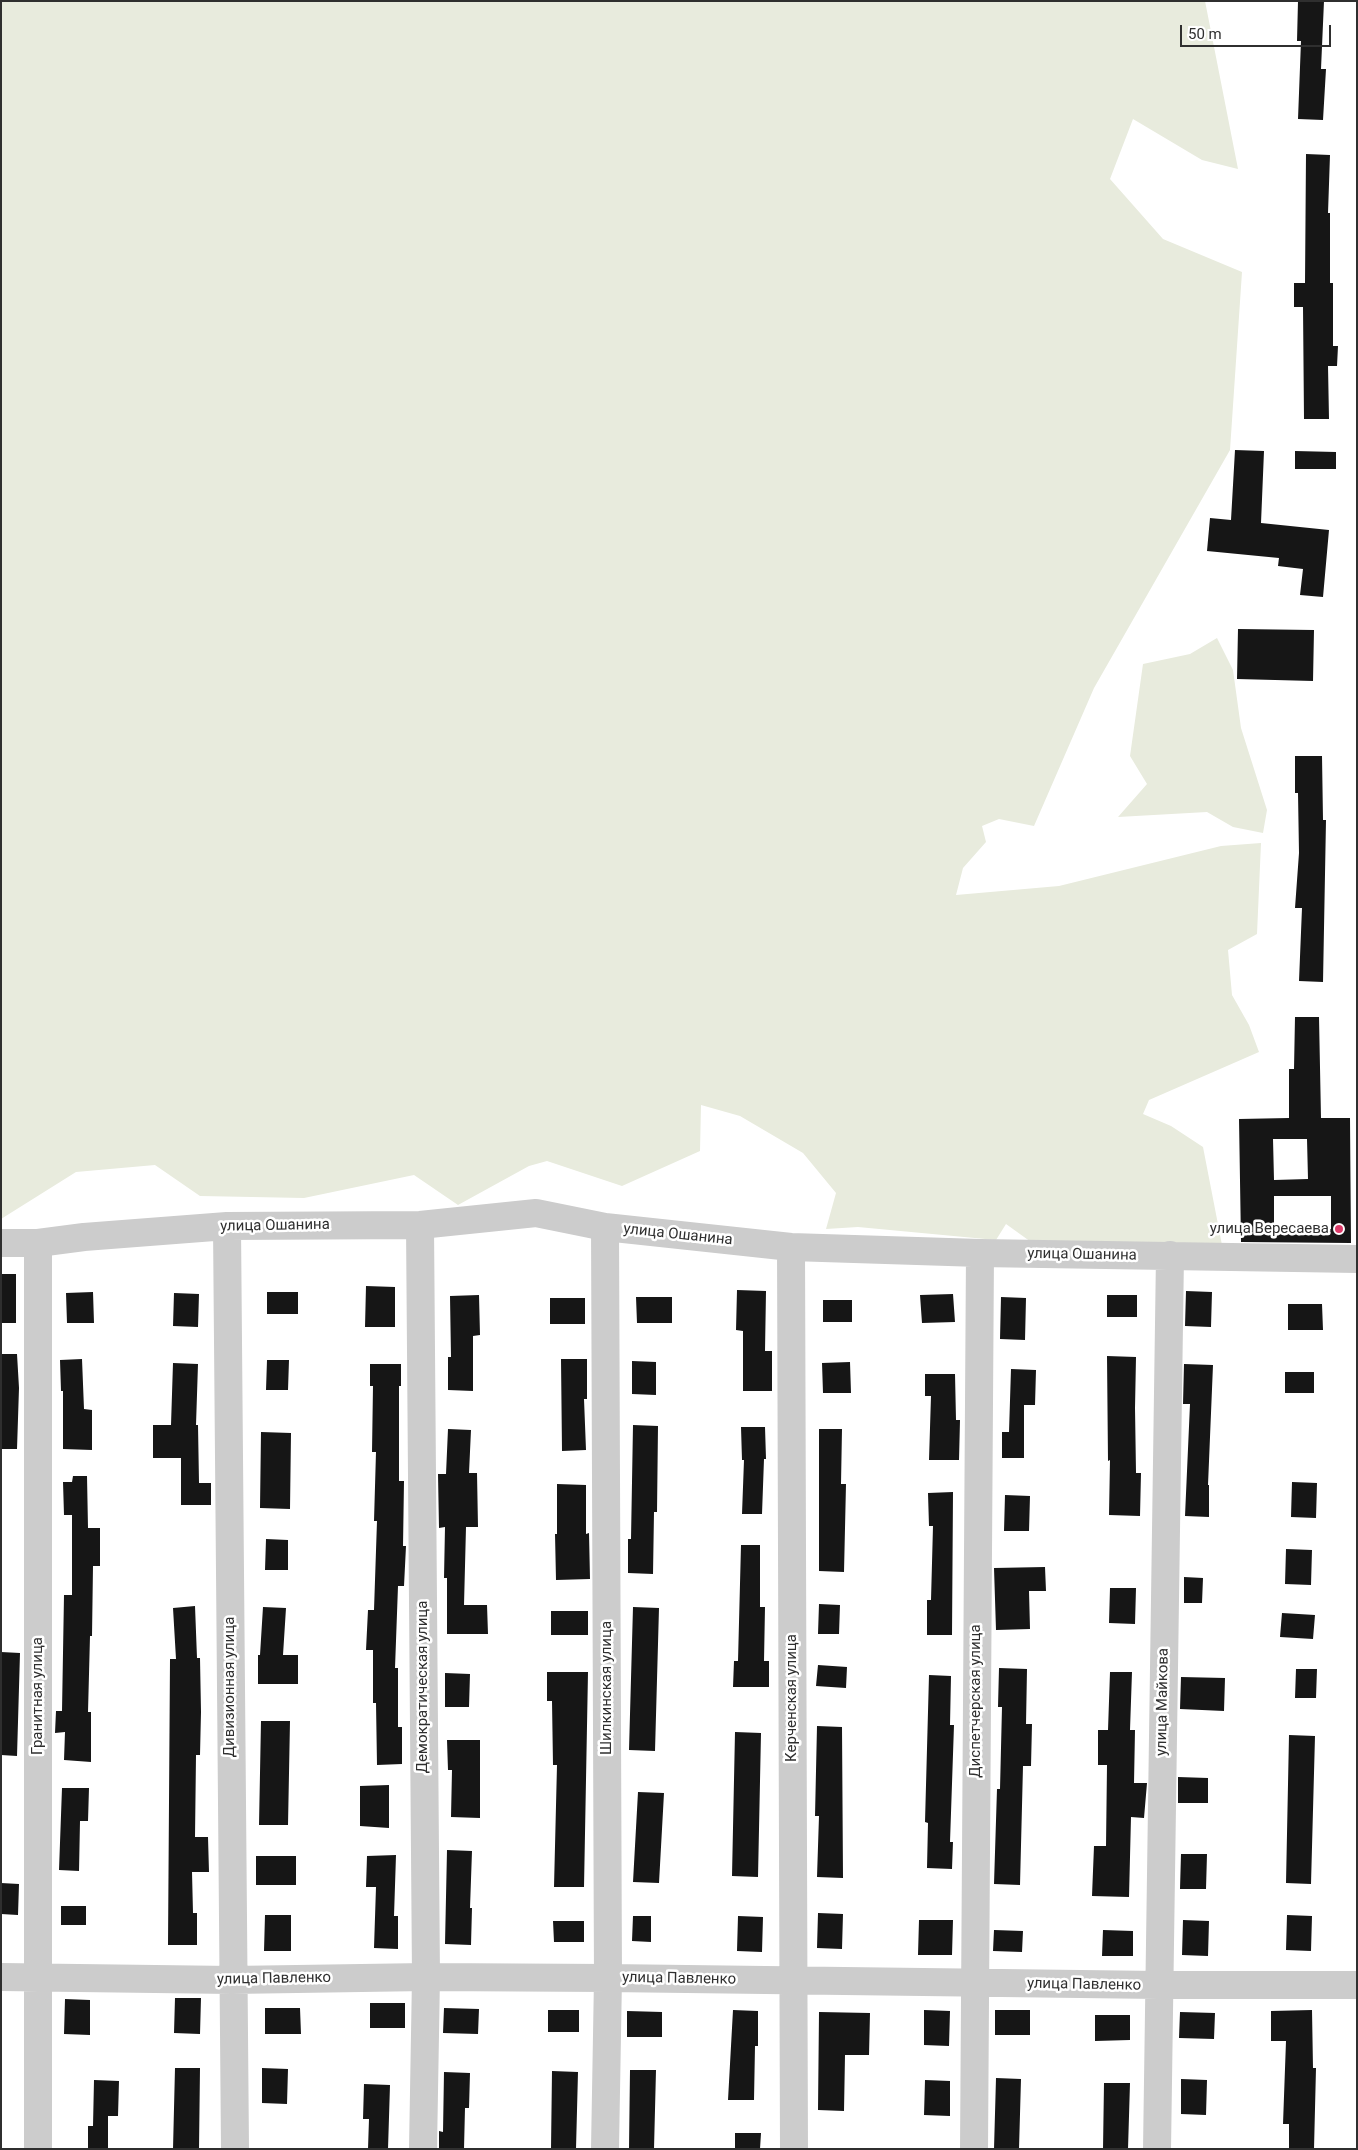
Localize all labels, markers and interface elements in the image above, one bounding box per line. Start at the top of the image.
scale bar [1183,15,1334,47]
text: 50 m [1188,25,1222,43]
street label: улица Ошанина [220,1216,330,1236]
street label: улица Ошанина [623,1220,733,1250]
place label: улица Вересаева [1210,1220,1329,1238]
marker: улица Вересаева [1333,1223,1345,1235]
street label: улица Ошанина [1027,1245,1137,1265]
street label: Демократическая улица [414,1601,432,1773]
street label: Дивизионная улица [221,1617,239,1757]
street label: Шилкинская улица [598,1621,616,1755]
street label: Диспетчерская улица [967,1624,985,1778]
street label: Керченская улица [783,1634,801,1762]
street label: Гранитная улица [29,1637,47,1755]
street label: улица Майкова [1153,1648,1173,1756]
street label: улица Павленко [217,1969,331,1989]
street label: улица Павленко [622,1969,736,1989]
street label: улица Павленко [1027,1975,1141,1995]

